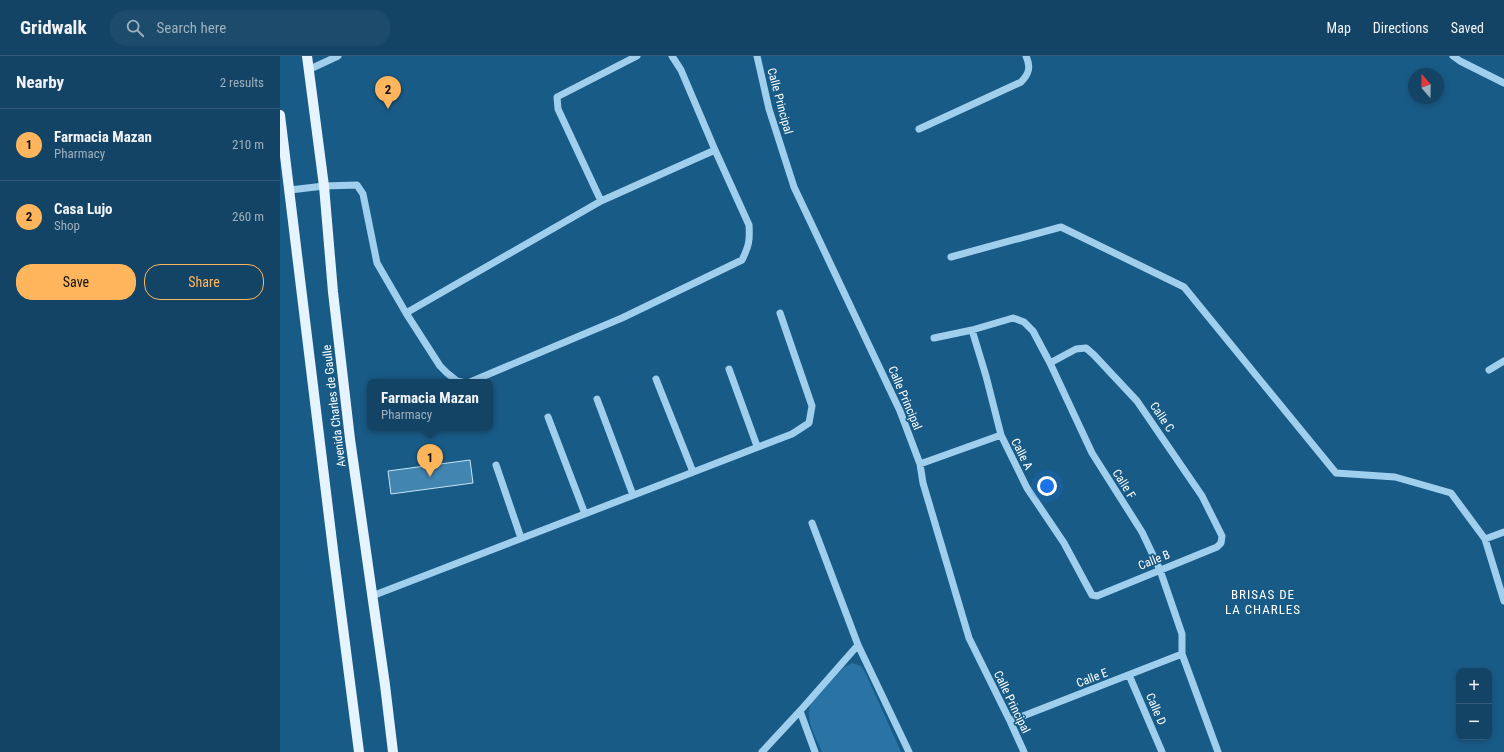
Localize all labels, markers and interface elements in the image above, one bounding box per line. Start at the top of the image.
search box [110,10,390,46]
text: Gridwalk [20,16,86,39]
icon: search [124,17,146,39]
text: Search here [156,19,226,37]
text: Map [1327,20,1351,36]
text: Directions [1373,20,1429,36]
text: Saved [1451,20,1484,36]
street label: Calle Principal [764,66,796,136]
north arrow [1408,68,1444,104]
text: Nearby [16,72,64,92]
text: 2 results [220,75,264,90]
pin: 2 [375,76,401,109]
text: Farmacia Mazan [54,128,152,146]
text: 1 [26,137,32,152]
text: 210 m [232,137,264,152]
text: Pharmacy [54,146,105,161]
text: Casa Lujo [54,200,113,218]
text: 2 [26,209,32,224]
text: 260 m [232,209,264,224]
text: Shop [54,218,80,233]
button: Save [16,264,136,300]
button: Share [144,264,264,300]
street label: Avenida Charles de Gaulle [320,344,348,468]
street label: Calle Principal [885,364,925,432]
popup [367,379,493,431]
text: Farmacia Mazan [381,389,479,407]
street label: Calle C [1147,399,1177,435]
text: Pharmacy [381,407,432,422]
street label: Calle A [1008,436,1036,472]
pin: 1 [417,444,443,477]
street label: Calle F [1110,467,1139,502]
your location [1037,476,1057,496]
street label: Calle B [1136,547,1172,573]
district label: BRISAS DE LA CHARLES [1225,587,1301,617]
street label: Calle E [1074,666,1110,690]
street label: Calle Principal [991,668,1033,736]
map controls [1456,668,1492,740]
button: + [1456,668,1492,704]
street label: Calle D [1143,691,1169,727]
button: − [1456,704,1492,740]

